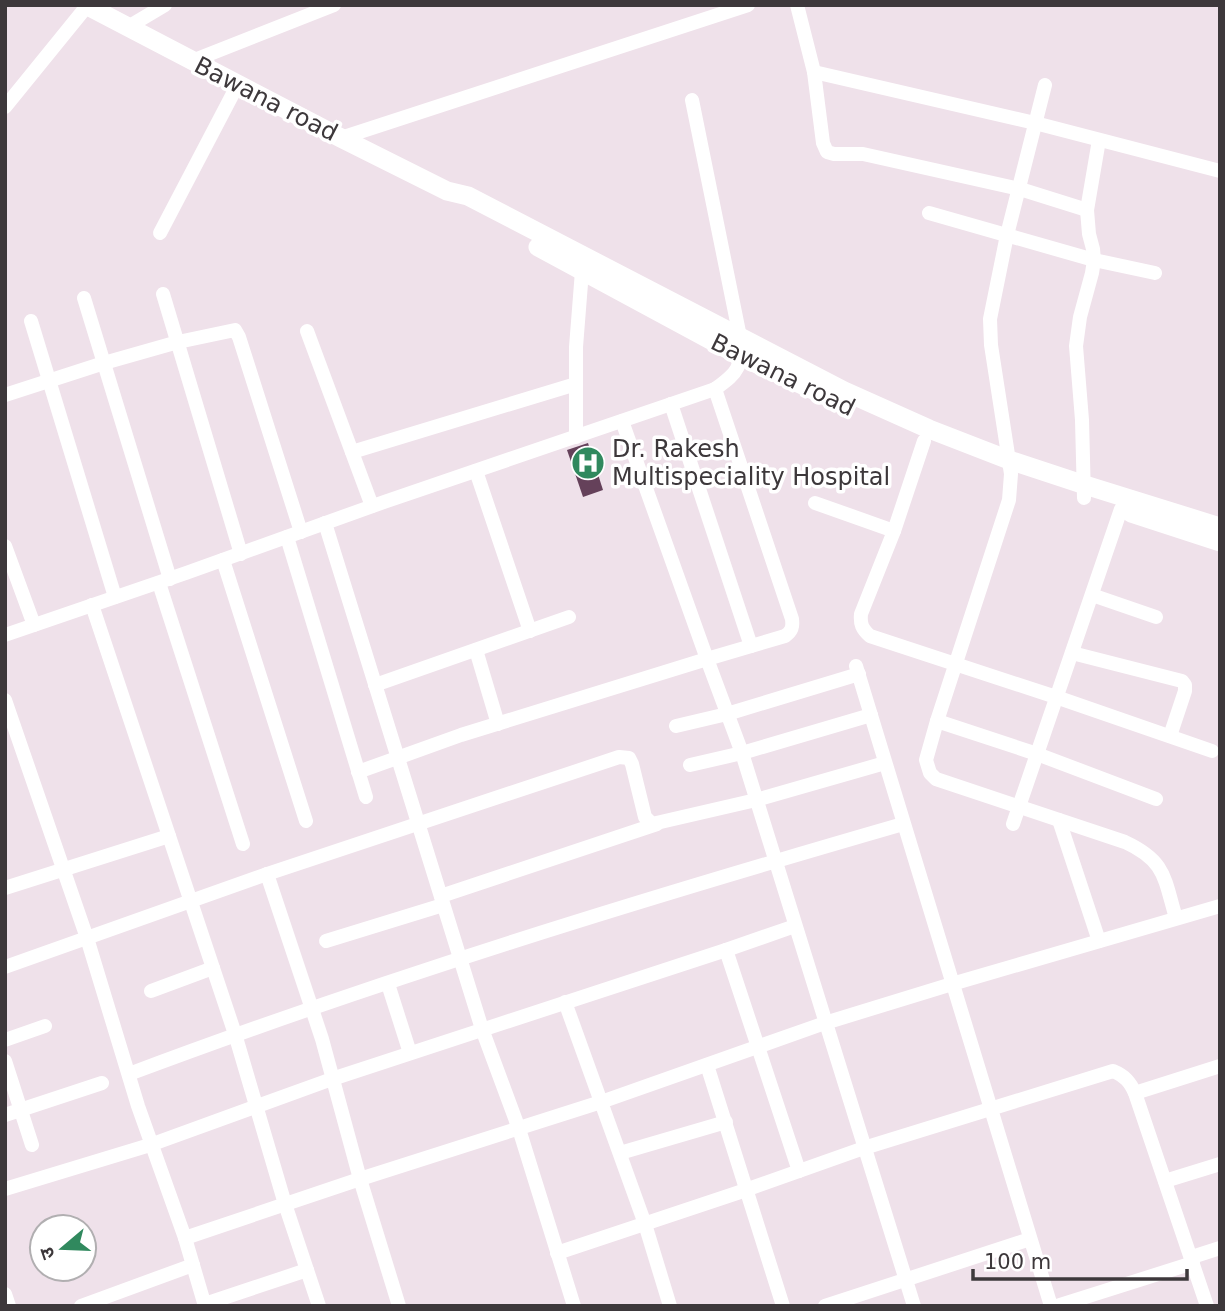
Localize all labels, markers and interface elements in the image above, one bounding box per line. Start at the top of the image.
street label: Bawana road [190,51,342,147]
street label: Bawana road [706,328,860,422]
place label: Dr. Rakesh Multispeciality Hospital [612,435,890,491]
hospital icon: Dr. Rakesh Multispeciality Hospital [569,444,607,482]
north arrow [28,1213,98,1283]
scale bar [973,1238,1186,1282]
text: उ [34,1244,59,1262]
text: 100 m [984,1250,1051,1274]

